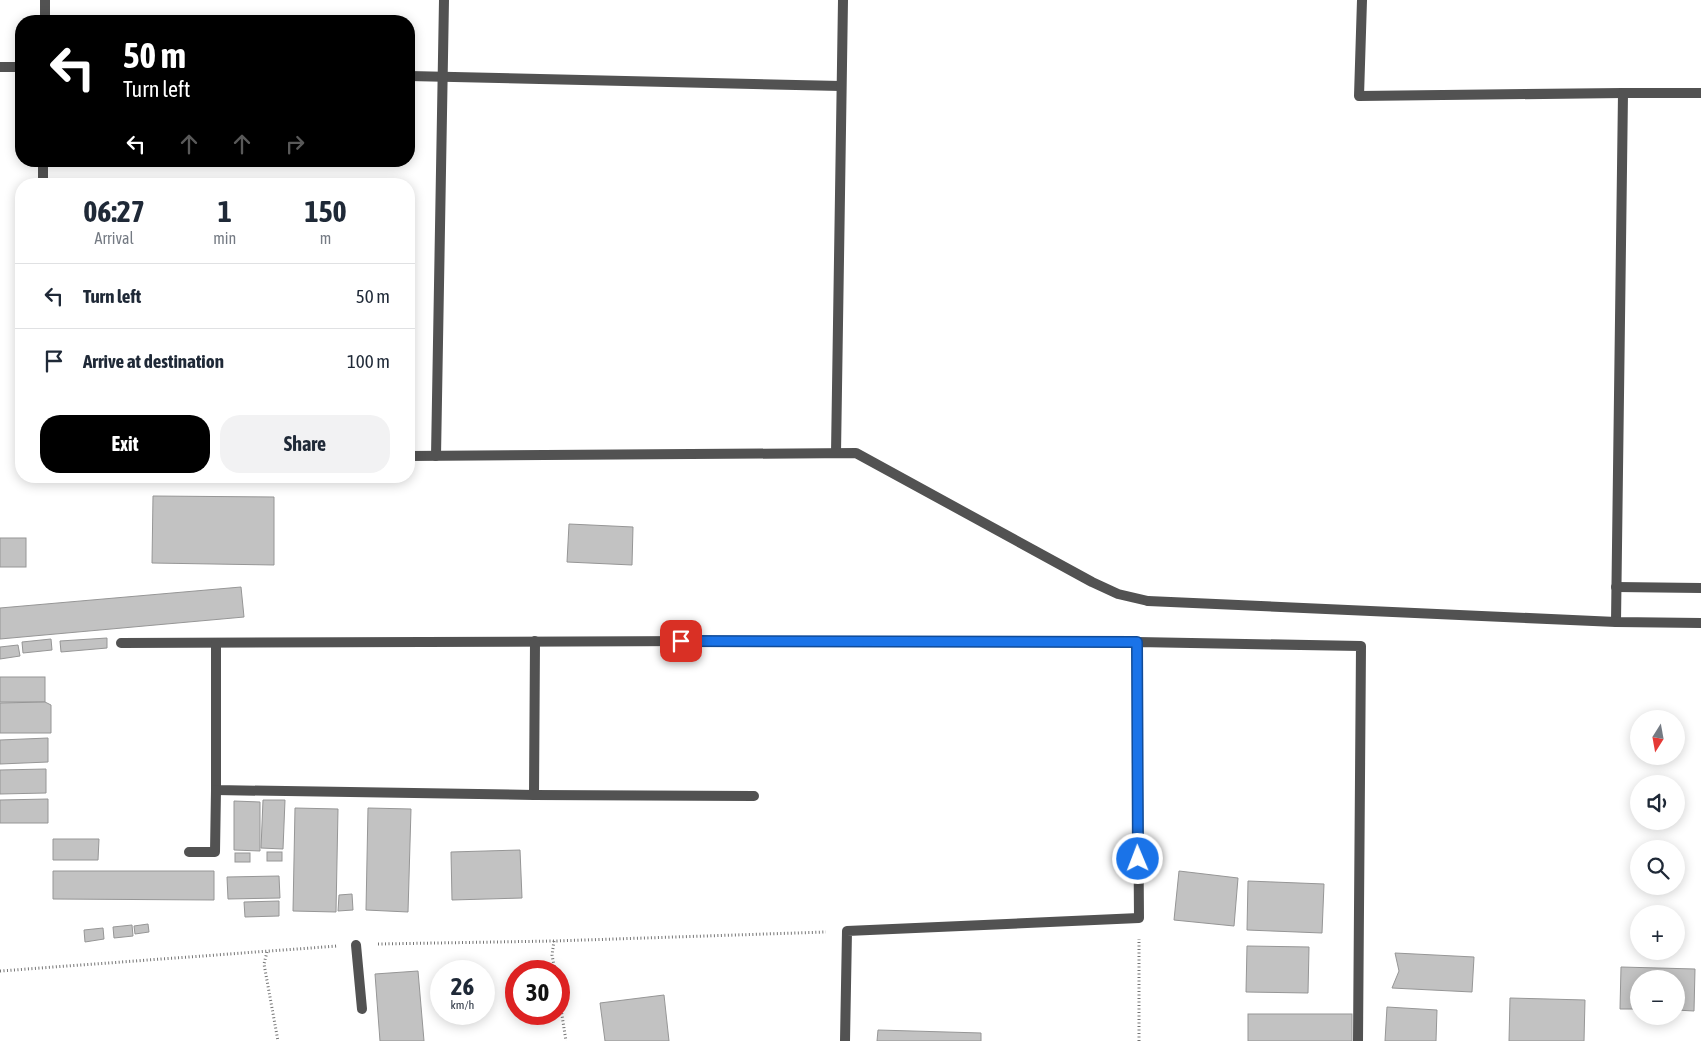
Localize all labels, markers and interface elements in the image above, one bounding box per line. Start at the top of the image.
icon: left [40,35,105,100]
text: 50 m [123,35,186,75]
text: Turn left [123,76,190,102]
icon: left [122,130,150,158]
icon: ahead [175,130,203,158]
icon: ahead [228,130,256,158]
icon: right [281,130,309,158]
text: 06:27 [83,194,145,228]
text: 1 [218,194,232,228]
text: 150 [304,194,347,228]
text: Arrival [95,229,134,247]
text: min [213,229,236,247]
text: m [320,229,331,247]
icon: left [40,282,68,310]
text: Turn left [83,285,141,307]
text: 50 m [356,285,390,307]
icon: arrive [40,347,68,375]
text: Arrive at destination [83,350,224,372]
text: 100 m [347,350,390,372]
button: Exit [40,415,210,473]
button: Share [220,415,390,473]
pin [660,620,702,662]
icon: arrive [667,627,695,655]
north arrow [1630,710,1685,765]
map controls [1630,710,1685,1025]
button: sound [1630,775,1685,830]
position arrow [1111,832,1163,884]
button: search [1630,840,1685,895]
button: + [1630,905,1685,960]
speed limit sign: 30 [505,960,570,1025]
button: − [1630,970,1685,1025]
text: 26 [451,972,474,1000]
text: km/h [451,998,474,1012]

